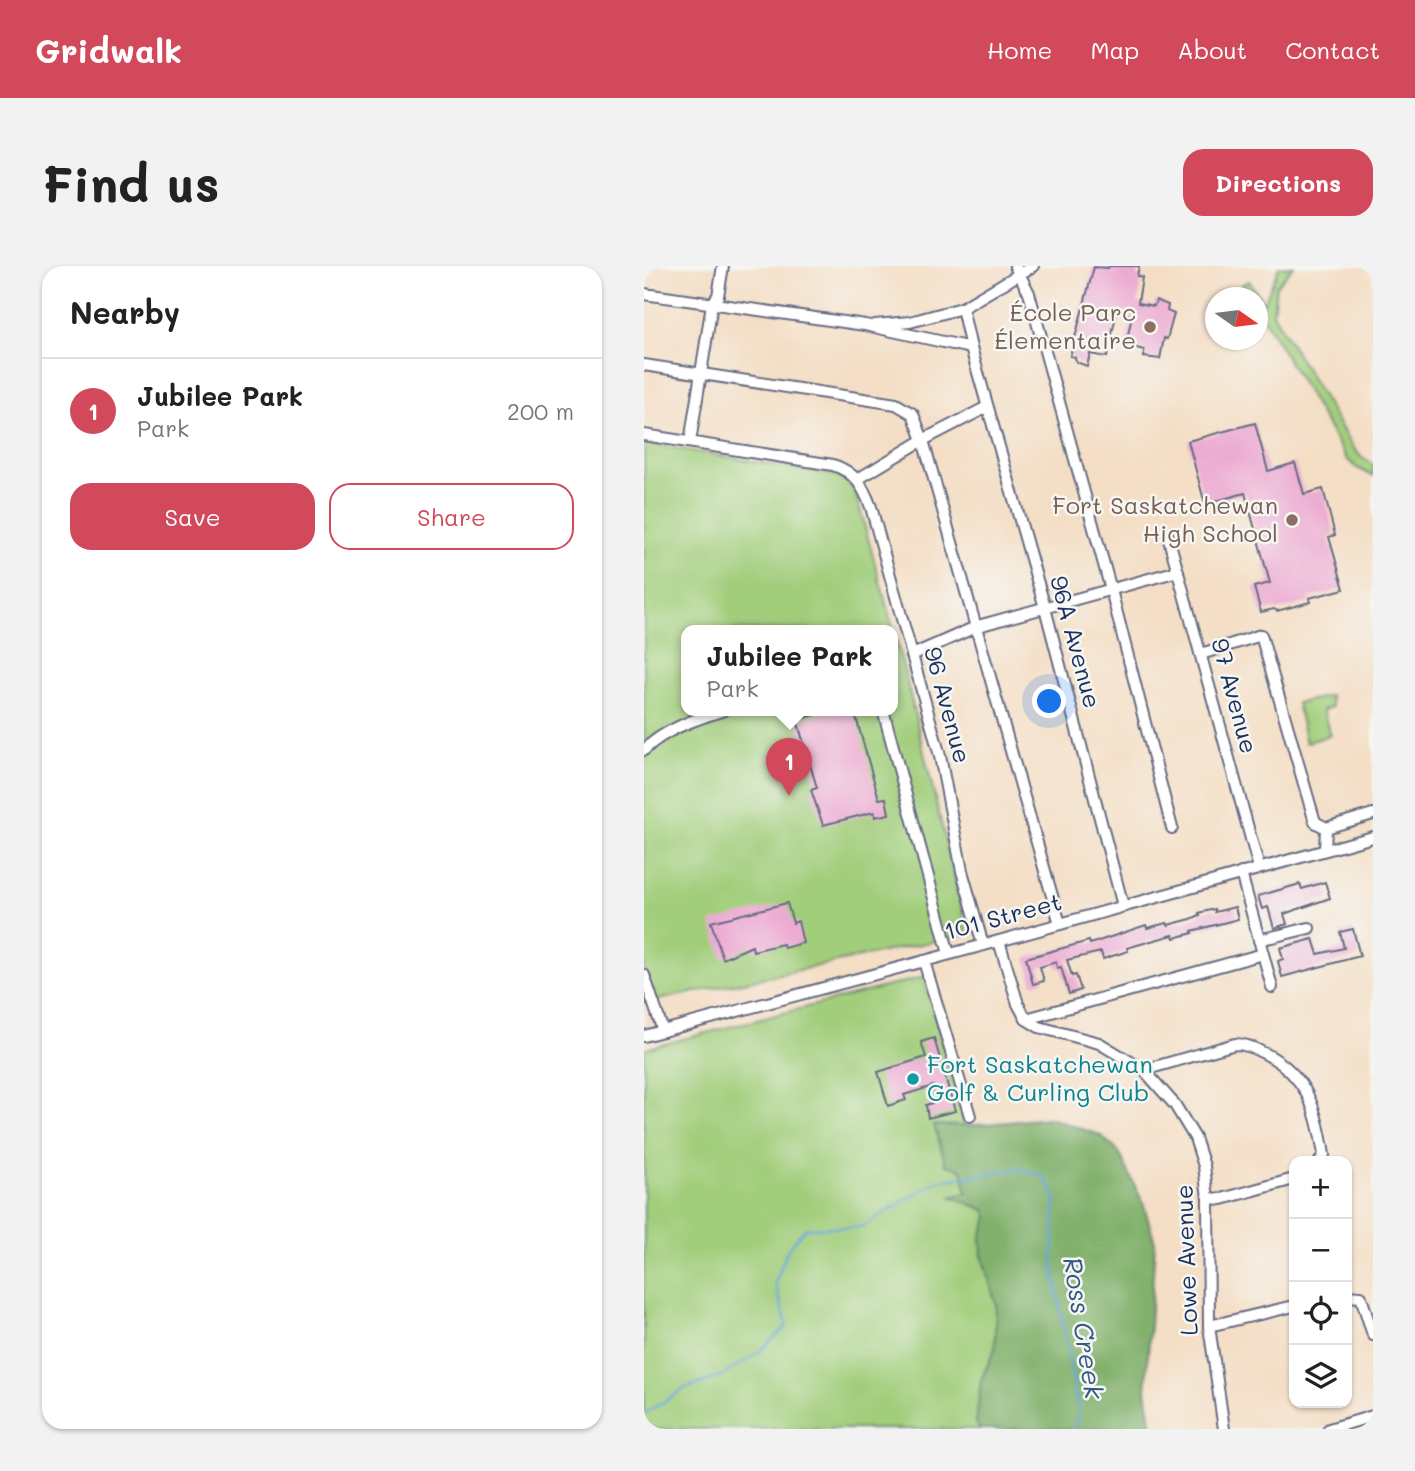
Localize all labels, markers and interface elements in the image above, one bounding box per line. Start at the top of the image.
text: Gridwalk [35,28,182,71]
text: Home [987,34,1052,65]
text: Map [1090,34,1139,65]
text: About [1177,34,1247,65]
text: Contact [1285,34,1380,65]
button: Directions [1183,149,1373,216]
text: Find us [42,151,220,214]
north arrow [1205,287,1268,350]
text: Nearby [70,292,180,332]
place label: École Parc Élementaire [994,296,1136,355]
marker: École Parc Élementaire [1142,319,1158,335]
text: Jubilee Park [137,379,303,413]
text: 1 [88,396,98,426]
text: 200 m [507,396,574,426]
text: Park [137,413,189,443]
button: Save [70,483,315,550]
button: Share [329,483,574,550]
place label: Fort Saskatchewan High School [1052,489,1278,548]
marker: Fort Saskatchewan High School [1284,512,1300,528]
street label: 96A Avenue [1044,572,1109,711]
popup [681,625,898,716]
street label: 97 Avenue [1205,634,1266,757]
text: Jubilee Park [706,639,873,673]
street label: 96 Avenue [918,643,979,766]
text: Park [706,673,759,703]
your location [1032,684,1066,718]
pin: 1 [766,738,812,796]
street label: 101 Street [940,885,1065,946]
place label: Fort Saskatchewan Golf & Curling Club [927,1048,1153,1107]
marker: Fort Saskatchewan Golf & Curling Club [905,1071,921,1087]
map controls [1289,1156,1352,1408]
button: + [1289,1156,1352,1219]
street label: Lowe Avenue [1167,1184,1204,1336]
button: − [1289,1219,1352,1282]
water label: Ross Creek [1056,1254,1112,1402]
button: locate [1289,1282,1352,1345]
button: layers [1289,1345,1352,1408]

